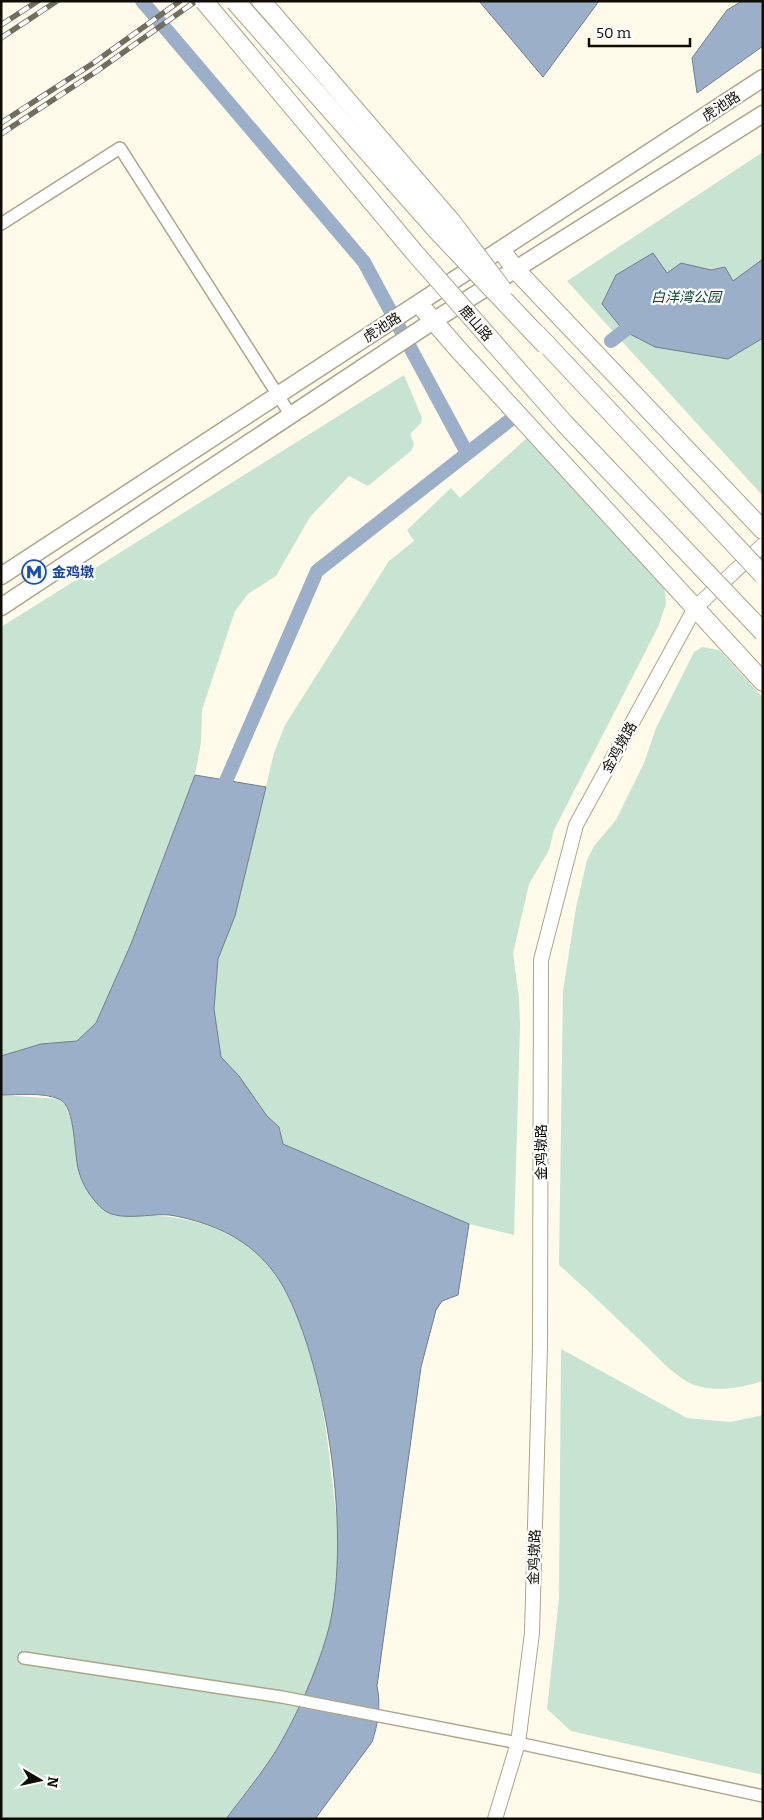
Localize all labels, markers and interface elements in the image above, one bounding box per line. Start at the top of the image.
scale bar [589,15,690,47]
text: 50 m [596,24,632,42]
street label: 虎池路 [699,88,744,125]
park label: 白洋湾公园 [651,289,723,306]
street label: 鹿山路 [455,302,496,345]
street label: 虎池路 [360,309,405,346]
metro station icon: 金鸡墩 [21,559,47,585]
place label: 金鸡墩 [52,564,94,581]
street label: 金鸡墩路 [598,719,640,776]
street label: 金鸡墩路 [533,1124,550,1180]
street label: 金鸡墩路 [525,1529,544,1585]
north arrow [15,1755,65,1805]
text: N [43,1775,62,1789]

